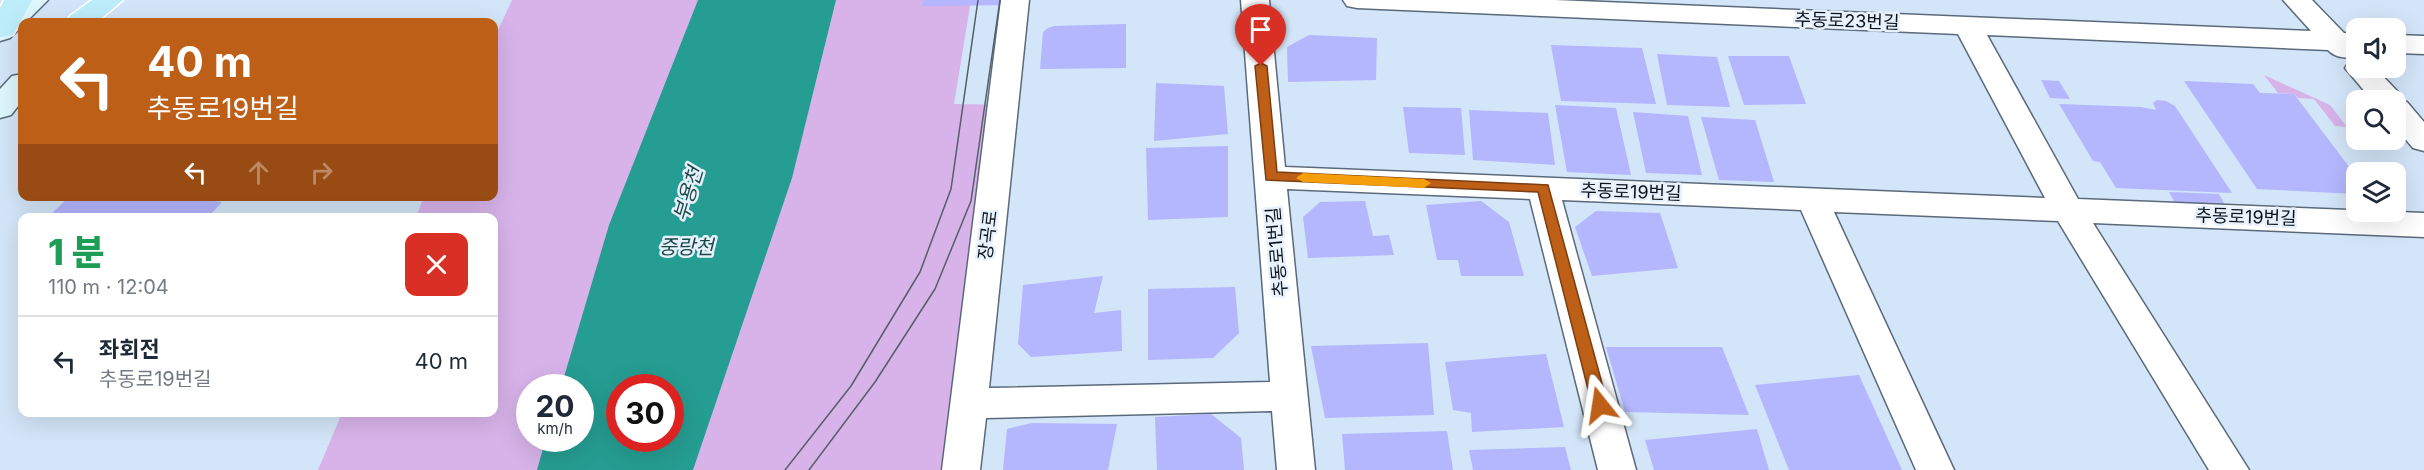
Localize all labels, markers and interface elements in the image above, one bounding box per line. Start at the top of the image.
pin [1235,4,1286,66]
street label: 추동로23번길 [1794,8,1900,33]
icon: arrive [1244,13,1277,46]
map controls [2346,18,2406,222]
button: sound [2346,18,2406,78]
text: 40 m [147,36,252,87]
icon: left [48,42,126,120]
button: search [2346,90,2406,150]
text: 추동로19번길 [147,92,299,125]
icon: left [179,156,212,189]
icon: ahead [242,156,275,189]
icon: right [305,156,338,189]
water label: 부용천 [668,162,708,224]
button: layers [2346,162,2406,222]
street label: 추동로19번길 [1580,179,1682,204]
street label: 추동로19번길 [2195,204,2297,229]
street label: 추동로1번길 [1262,206,1291,298]
street label: 장곡로 [974,209,1001,261]
text: 1 분 [48,230,105,274]
button: close [405,233,468,296]
water label: 중랑천 [658,235,716,259]
text: 110 m · 12:04 [48,275,169,299]
text: 좌회전 [99,336,160,362]
icon: left [48,345,81,378]
text: 40 m [414,348,468,374]
text: 추동로19번길 [99,367,212,391]
position arrow [1568,373,1632,437]
speed limit sign: 30 [606,374,684,452]
text: 20 [535,388,575,424]
text: km/h [537,419,573,438]

